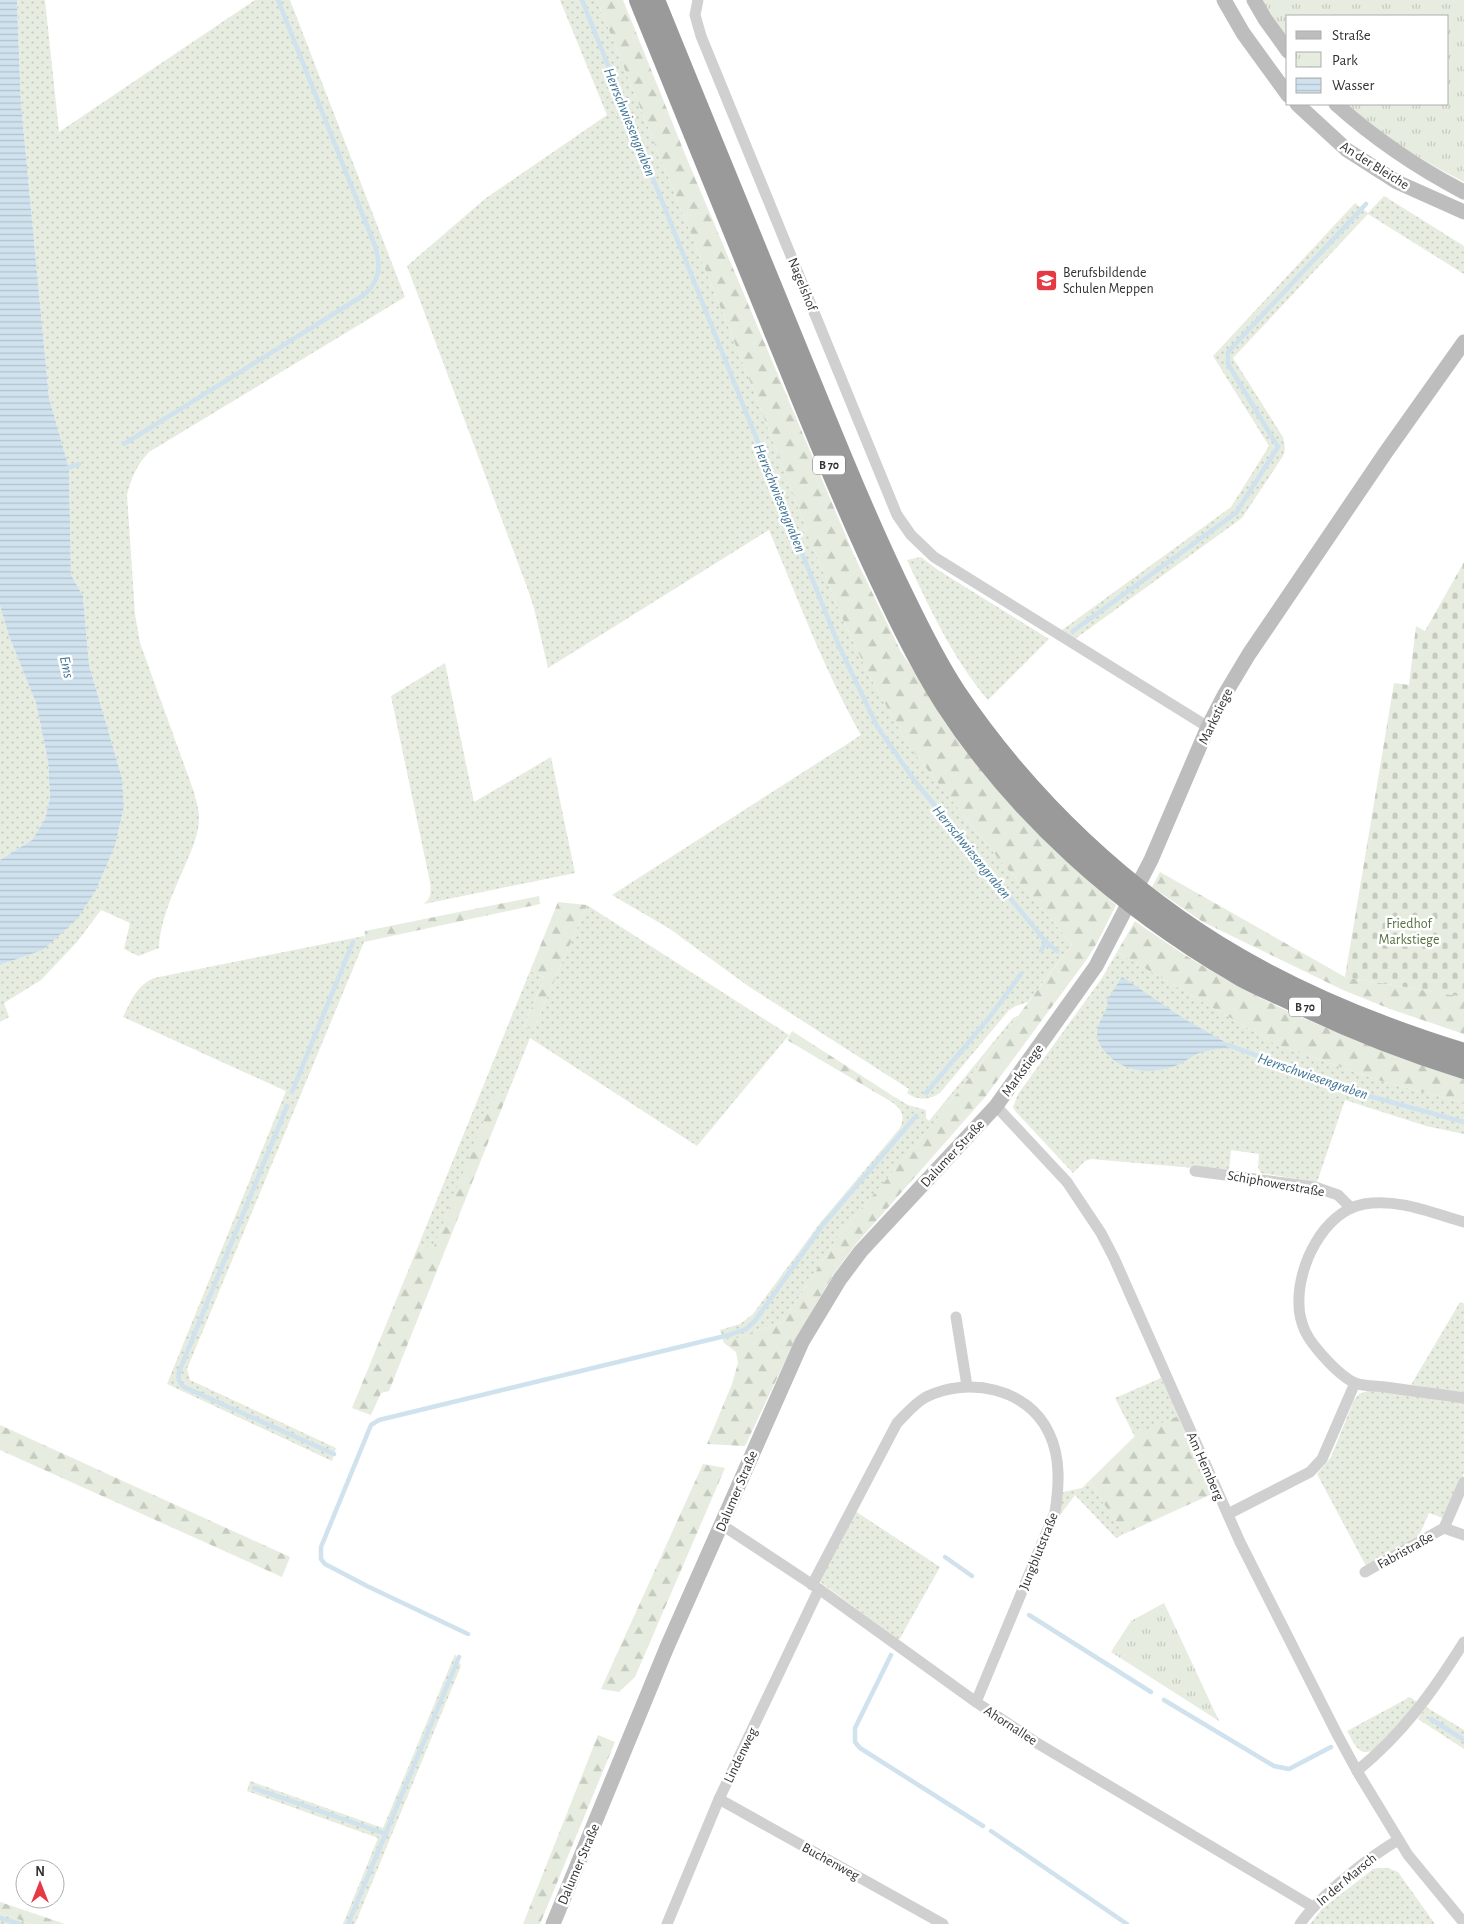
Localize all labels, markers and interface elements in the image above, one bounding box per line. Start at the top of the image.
legend [1286,15,1449,105]
text: Straße [1332,28,1371,43]
text: Park [1332,53,1358,68]
water label: Herrschwiesengraben [601,66,658,179]
text: Wasser [1332,78,1375,93]
street label: An der Bleiche [1338,139,1411,192]
street label: Nagelshof [785,256,819,314]
place label: Berufsbildende Schulen Meppen [1063,266,1154,296]
school or university icon: Berufsbildende Schulen Meppen [1035,268,1059,292]
water label: Herrschwiesengraben [751,442,808,555]
road number: B 70 [813,456,845,474]
water label: Ems [57,655,76,680]
street label: Markstiege [1196,686,1236,747]
water label: Herrschwiesengraben [929,803,1014,902]
park label: Friedhof Markstiege [1379,917,1439,947]
road number: B 70 [1289,998,1321,1016]
street label: Markstiege [999,1042,1046,1099]
water label: Herrschwiesengraben [1256,1051,1370,1102]
street label: Dalumer Straße [918,1117,987,1190]
street label: Schiphowerstraße [1226,1169,1325,1199]
street label: Am Hemberg [1184,1430,1226,1503]
street label: Dalumer Straße [714,1449,760,1534]
street label: Jungblutstraße [1017,1511,1061,1592]
street label: Fabristraße [1375,1530,1436,1572]
street label: Ahornallee [981,1704,1039,1748]
street label: Lindenweg [722,1725,760,1785]
street label: Dalumer Straße [556,1822,602,1907]
street label: Buchenweg [800,1840,862,1883]
street label: In der Marsch [1314,1851,1379,1909]
north arrow [15,1859,65,1909]
text: N [35,1865,45,1879]

